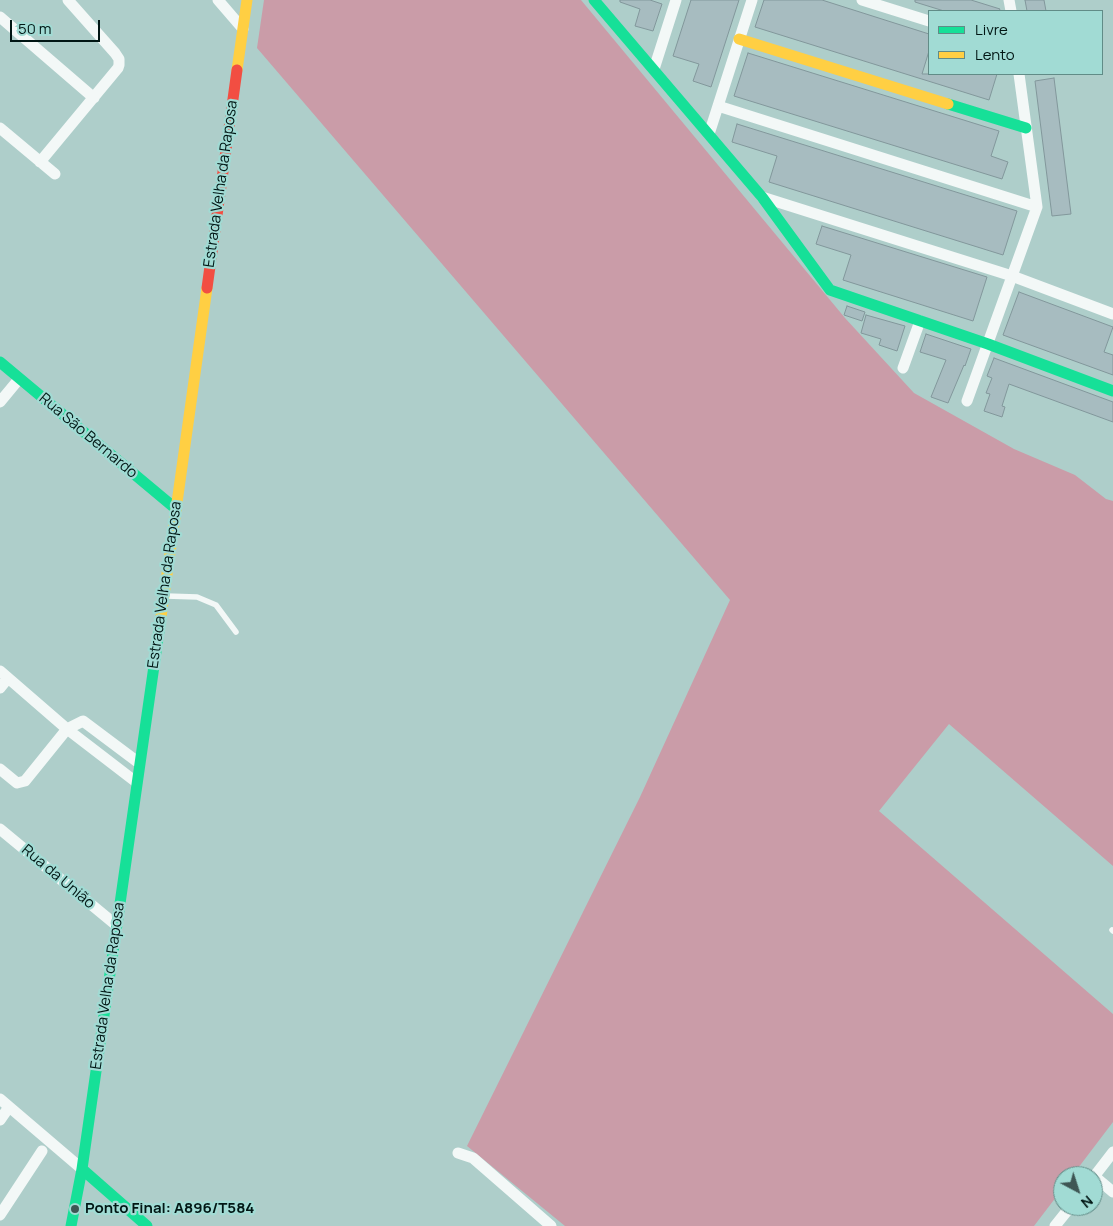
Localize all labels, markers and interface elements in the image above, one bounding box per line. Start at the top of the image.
scale bar [12,10,102,42]
legend [928,10,1103,75]
text: 50 m [18,18,52,39]
text: Livre [975,19,1008,40]
text: Lento [975,44,1015,65]
street label: Estrada Velha da Raposa [200,99,242,269]
street label: Rua São Bernardo [35,390,141,482]
street label: Estrada Velha da Raposa [144,500,186,670]
street label: Rua da União [18,841,98,913]
street label: Estrada Velha da Raposa [87,901,129,1071]
north arrow [1053,1166,1103,1216]
text: N [1077,1192,1097,1213]
place label: Ponto Final: A896/T584 [85,1200,254,1218]
marker: Ponto Final: A896/T584 [69,1203,81,1215]

